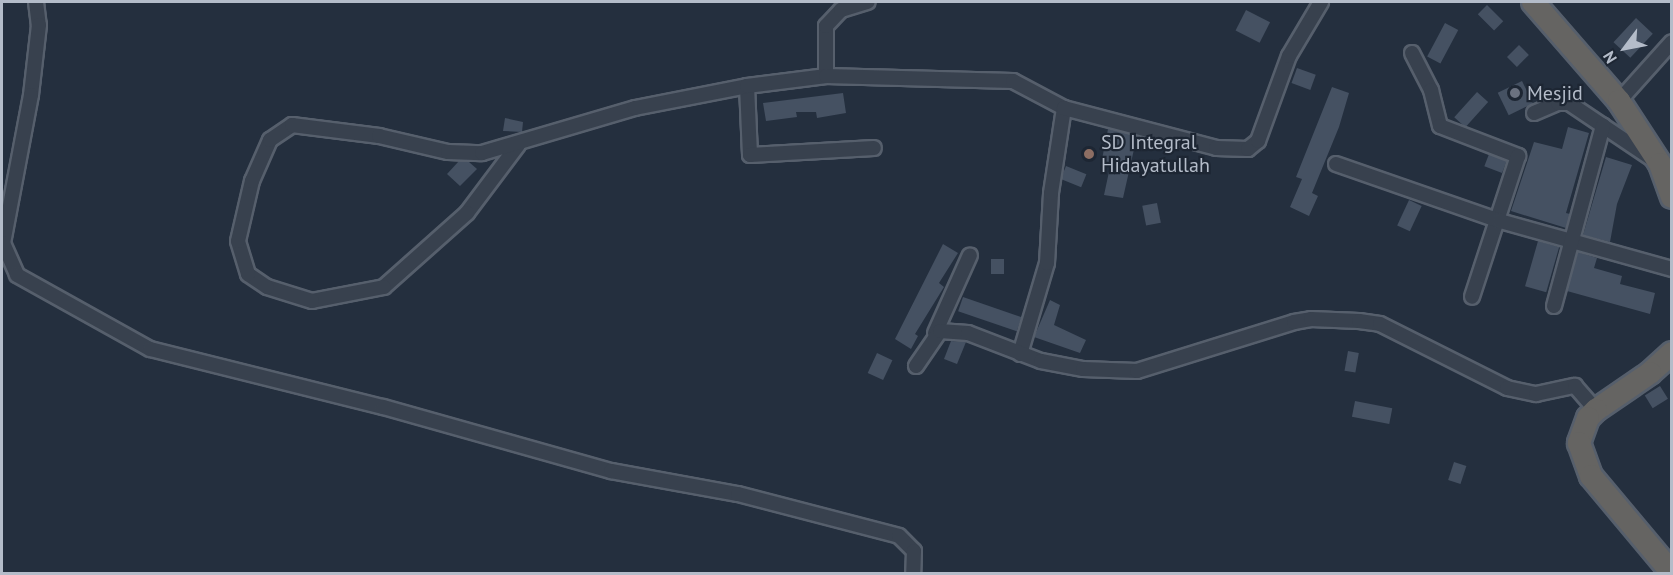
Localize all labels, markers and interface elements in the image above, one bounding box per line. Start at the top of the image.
north arrow [1595,18,1655,78]
text: N [1598,48,1621,67]
place label: Mesjid [1527,81,1583,105]
marker: Mesjid [1508,86,1522,100]
place label: SD Integral Hidayatullah [1101,130,1210,177]
marker: SD Integral Hidayatullah [1082,147,1096,161]

